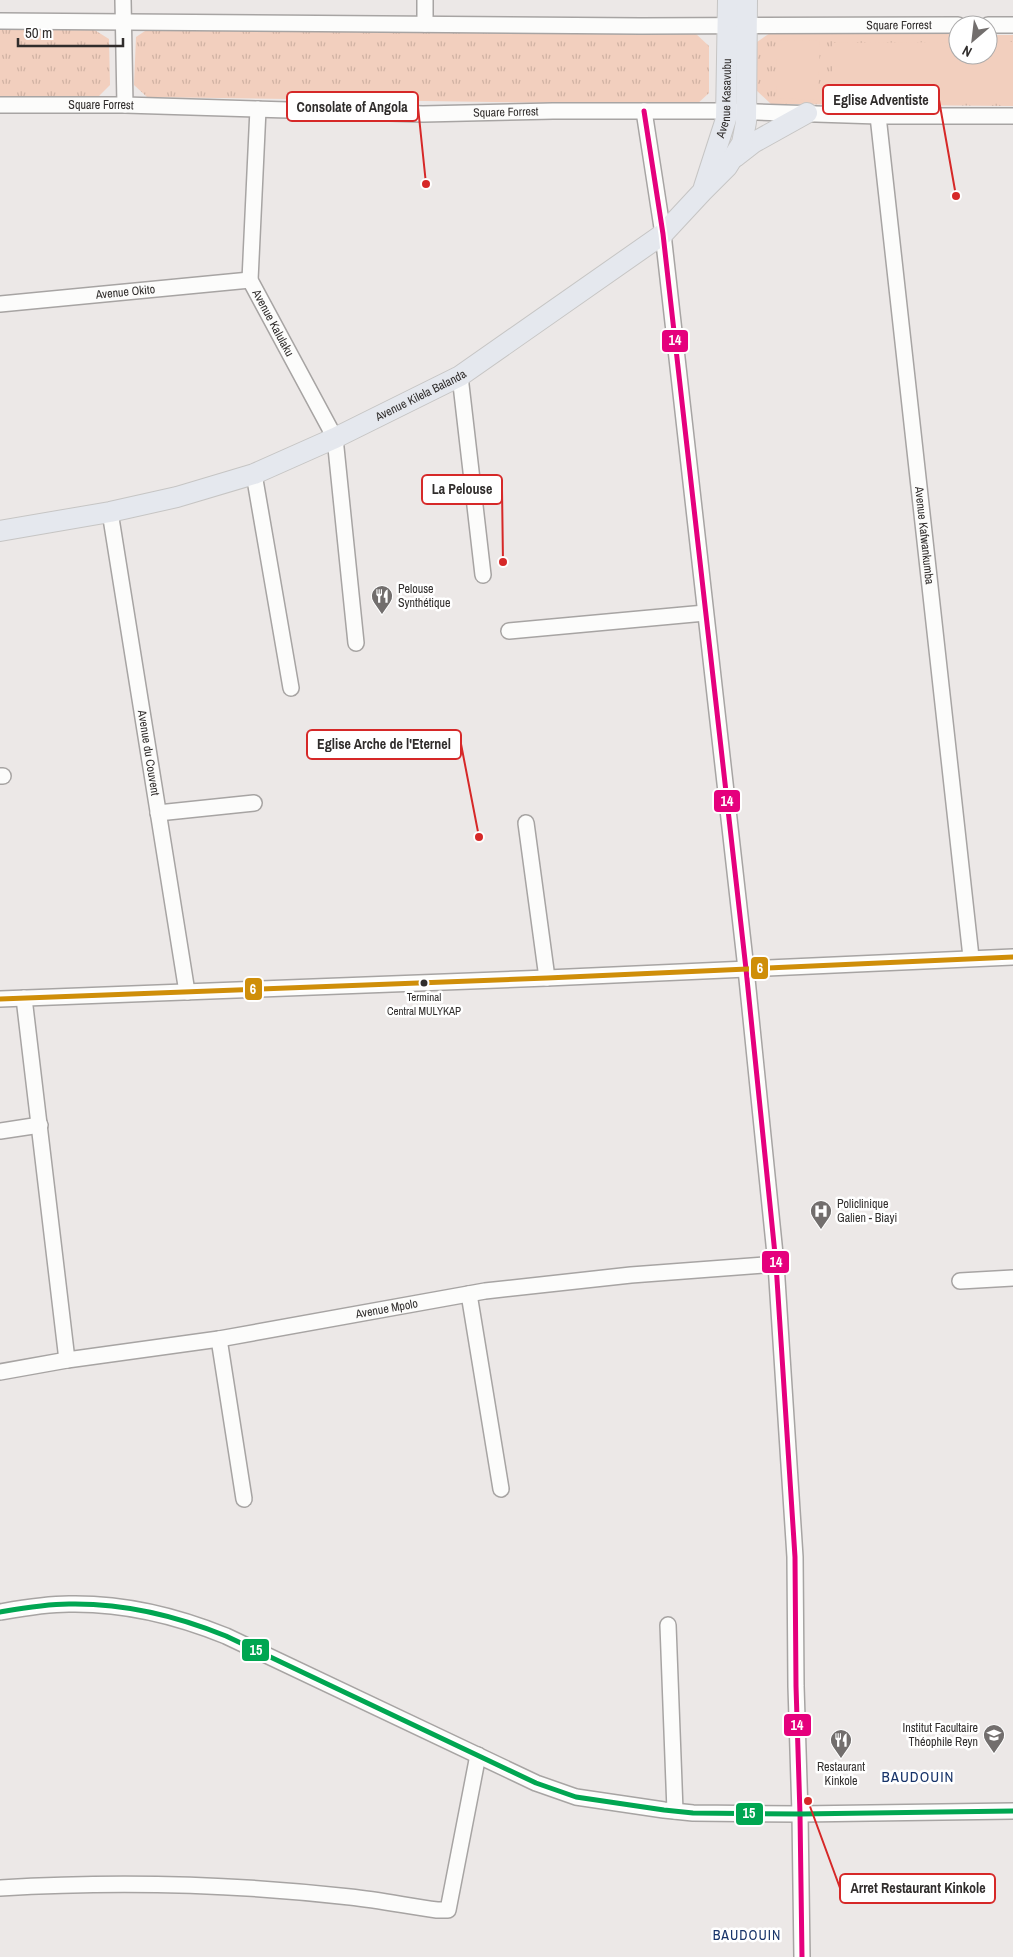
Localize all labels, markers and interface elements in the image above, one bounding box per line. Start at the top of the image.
scale bar [18,15,122,47]
north arrow [948,15,998,65]
street label: Square Forrest [866,17,932,33]
text: 50 m [25,22,52,43]
text: N [959,42,975,61]
street label: Avenue Kasavubu [712,58,735,141]
callout: Eglise Adventiste [823,85,939,114]
text: Eglise Adventiste [833,91,929,109]
callout: Consolate of Angola [287,92,418,121]
street label: Square Forrest [68,97,134,113]
text: Consolate of Angola [296,98,408,116]
street label: Square Forrest [473,103,539,121]
street label: Avenue Okito [94,281,156,303]
street label: Avenue Kalulaku [248,286,298,359]
line badge: 14 [661,329,689,353]
text: 14 [669,331,682,349]
street label: Avenue Kilela Balanda [372,366,470,425]
callout: La Pelouse [422,475,502,504]
text: La Pelouse [432,480,492,498]
street label: Avenue Kafwankumba [911,485,938,586]
place label: Pelouse Synthétique [398,581,451,611]
restaurant icon: Pelouse Synthétique [370,584,394,615]
street label: Avenue du Couvent [134,708,163,797]
callout: Eglise Arche de l'Eternel [307,730,461,759]
text: Eglise Arche de l'Eternel [317,735,451,753]
line badge: 14 [713,789,741,813]
text: 14 [721,792,734,810]
line badge: 6 [750,956,769,980]
text: 6 [757,959,763,977]
line badge: 6 [244,977,263,1001]
marker: Terminal Central MULYKAP [419,978,429,988]
text: 6 [250,980,256,998]
place label: Terminal Central MULYKAP [387,990,461,1018]
place label: Policlinique Galien - Biayi [837,1196,897,1226]
hospital icon: Policlinique Galien - Biayi [809,1199,833,1230]
line badge: 14 [761,1250,790,1274]
text: 14 [770,1253,783,1271]
street label: Avenue Mpolo [353,1295,419,1322]
line badge: 15 [241,1638,270,1662]
text: 15 [250,1641,263,1659]
line badge: 14 [783,1713,812,1737]
text: 14 [791,1716,804,1734]
place label: Institut Facultaire Théophile Reyn [902,1720,978,1750]
school or university icon: Institut Facultaire Théophile Reyn [982,1723,1006,1754]
restaurant icon: Restaurant Kinkole [829,1728,853,1759]
place label: Restaurant Kinkole [817,1759,865,1789]
district label: BAUDOUIN [882,1766,954,1787]
line badge: 15 [735,1802,764,1826]
text: 15 [743,1804,756,1822]
callout: Arret Restaurant Kinkole [840,1874,995,1903]
text: Arret Restaurant Kinkole [850,1879,986,1897]
district label: BAUDOUIN [713,1926,781,1944]

